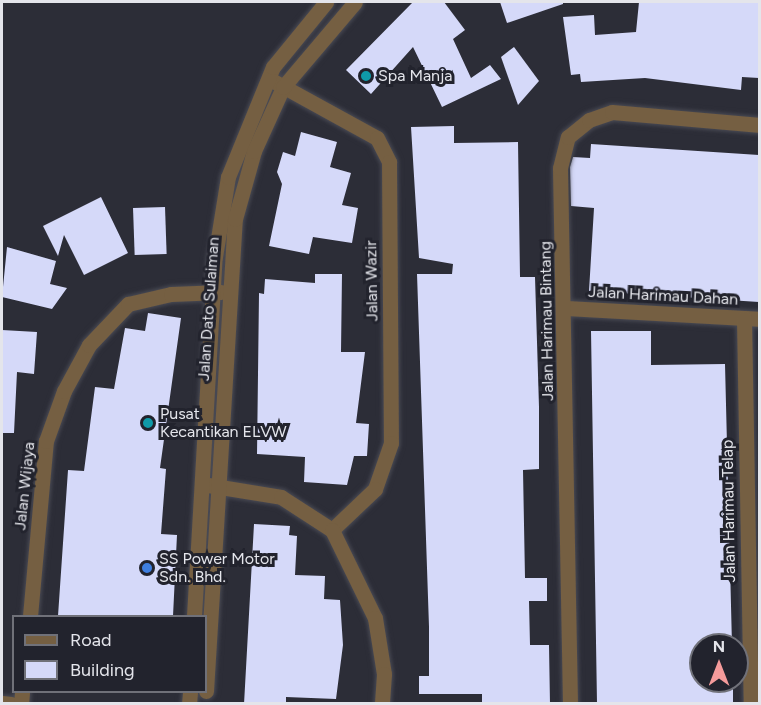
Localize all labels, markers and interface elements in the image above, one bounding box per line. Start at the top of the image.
place label: Spa Manja [378,66,452,86]
marker: Spa Manja [359,69,373,83]
street label: Jalan Dato Sulaiman [194,236,224,382]
street label: Jalan Wazir [362,240,382,322]
street label: Jalan Harimau Bintang [536,241,558,401]
street label: Jalan Harimau Dahan [588,282,738,310]
place label: Pusat Kecantikan ELVW [160,404,287,442]
marker: Pusat Kecantikan ELVW [141,416,155,430]
street label: Jalan Harimau Telap [718,440,740,582]
street label: Jalan Wijaya [11,441,39,531]
place label: SS Power Motor Sdn. Bhd. [159,549,275,587]
marker: SS Power Motor Sdn. Bhd. [140,561,154,575]
legend [12,615,207,693]
text: Road [70,629,111,651]
north arrow [689,633,749,693]
text: N [713,637,725,656]
text: Building [70,659,135,681]

